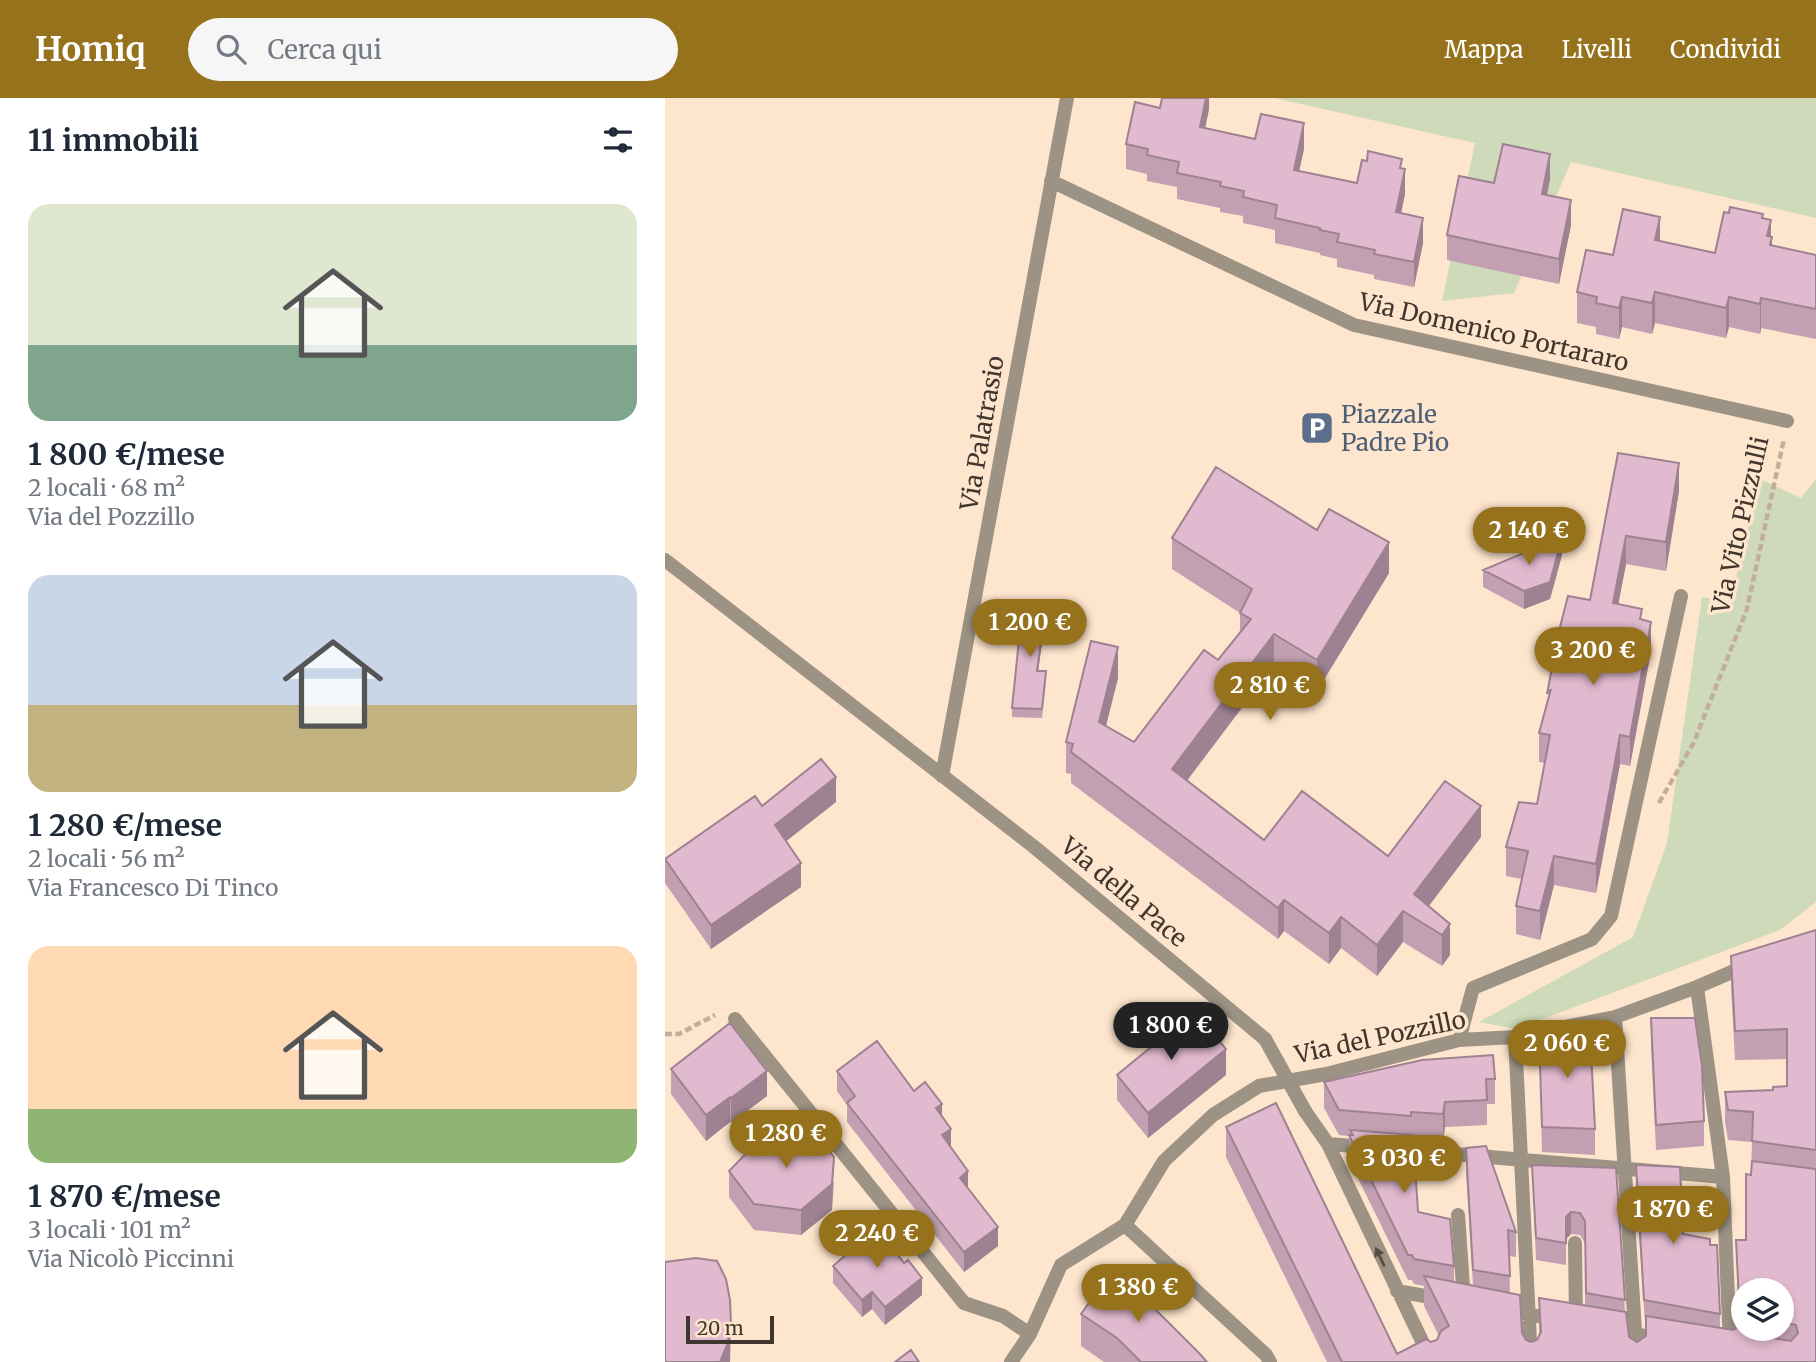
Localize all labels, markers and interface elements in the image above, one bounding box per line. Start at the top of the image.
search box [188,18,678,81]
text: Homiq [35,29,146,70]
icon: search [212,30,250,68]
text: Cerca qui [268,33,382,66]
text: Mappa [1444,34,1523,65]
text: Livelli [1561,34,1632,65]
text: Condividi [1670,34,1781,65]
text: 11 immobili [28,121,199,159]
icon: filters [599,121,637,159]
icon: home [270,250,396,376]
street label: Via Domenico Portararo [1355,286,1632,378]
street label: Via Palatrasio [953,353,1011,514]
place label: Piazzale Padre Pio [1341,399,1449,458]
parking icon: Piazzale Padre Pio [1298,409,1336,447]
street label: Via Vito Pizzulli [1704,433,1776,618]
text: 1 800 €/mese [28,435,225,473]
text: 2 locali · 68 m² [28,473,185,502]
text: Via del Pozzillo [28,502,195,531]
pin: 2 140 € [1464,508,1594,567]
text: 2 140 € [1489,515,1569,544]
pin: 1 200 € [965,600,1095,659]
text: 1 200 € [989,607,1071,636]
icon: home [270,621,396,747]
pin: 3 200 € [1528,628,1658,687]
text: 3 200 € [1551,635,1635,664]
pin: 2 810 € [1205,662,1335,722]
text: 2 810 € [1230,670,1310,699]
text: 1 280 €/mese [28,806,222,844]
street label: Via della Pace [1054,830,1193,954]
text: 2 locali · 56 m² [28,844,184,873]
text: Via Francesco Di Tinco [28,873,278,902]
icon: home [270,992,396,1118]
pin: 1 800 € [1106,1002,1236,1062]
street label: Via del Pozzillo [1291,1004,1468,1070]
text: 1 800 € [1129,1010,1213,1039]
pin: 2 060 € [1502,1020,1632,1080]
text: 2 060 € [1524,1028,1610,1057]
pin: 1 280 € [721,1110,851,1170]
text: 1 280 € [745,1118,827,1147]
pin: 3 030 € [1339,1136,1469,1195]
text: 3 030 € [1362,1143,1446,1172]
text: 1 870 €/mese [28,1177,221,1215]
pin: 1 870 € [1608,1186,1738,1246]
text: 1 870 € [1633,1194,1713,1223]
pin: 2 240 € [812,1210,942,1270]
text: 3 locali · 101 m² [28,1215,191,1244]
text: 2 240 € [835,1218,919,1247]
text: Via Nicolò Piccinni [28,1244,234,1273]
one-way arrow [1375,1247,1386,1267]
pin: 1 380 € [1073,1264,1203,1324]
text: 1 380 € [1098,1272,1178,1301]
map controls [1731,1278,1794,1341]
button: layers [1731,1278,1794,1341]
scale bar [686,1313,773,1345]
text: 20 m [697,1316,744,1340]

